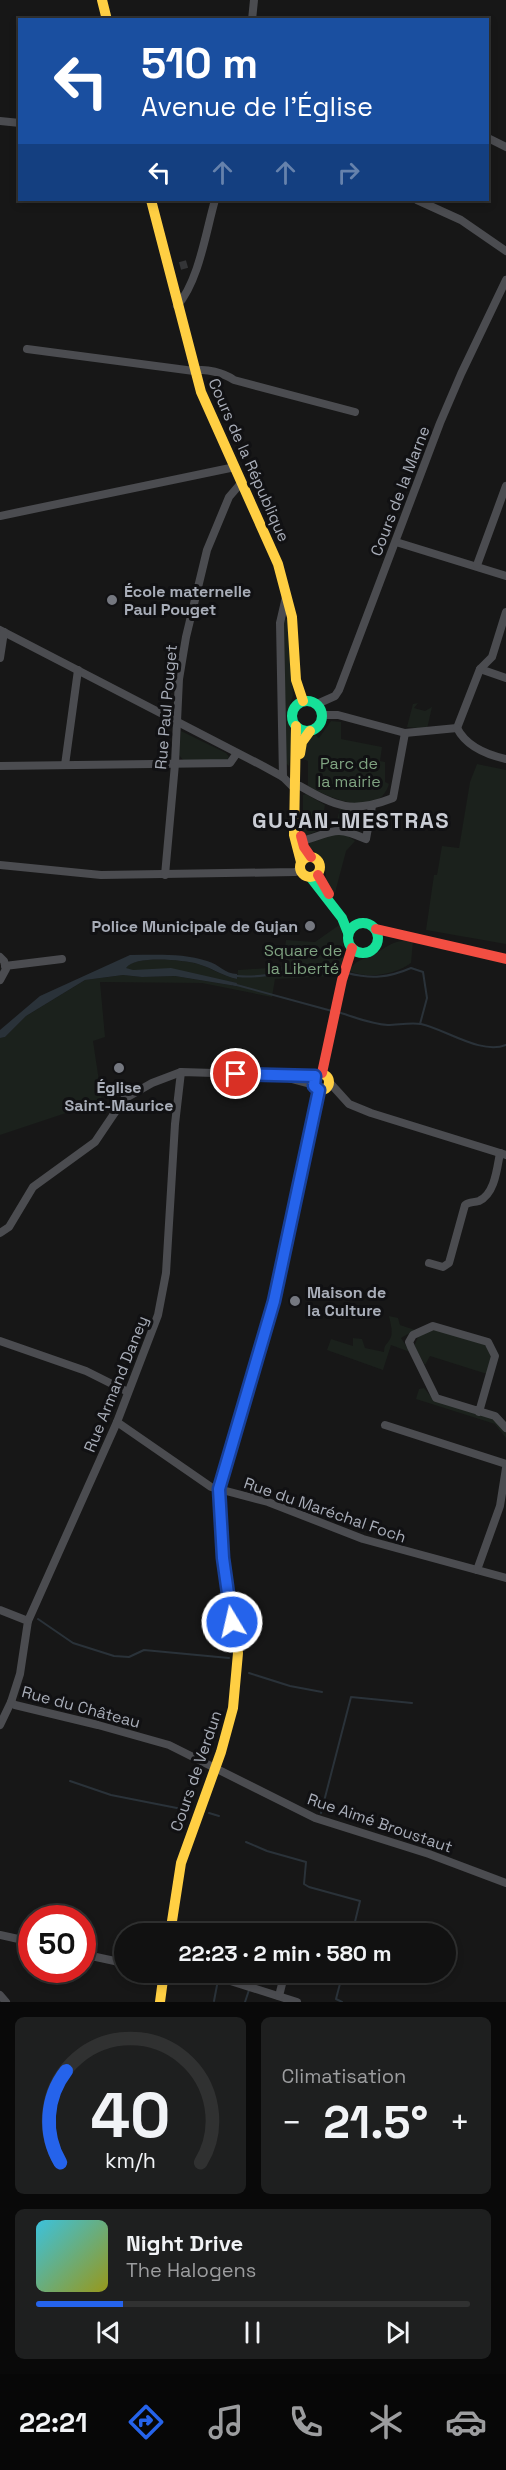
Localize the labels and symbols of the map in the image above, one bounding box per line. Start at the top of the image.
street label: Cours de la République [203,375,295,545]
street label: Cours de la Marne [365,423,435,559]
place label: École maternelle Paul Pouget [124,581,251,620]
marker: École maternelle Paul Pouget [105,593,119,607]
street label: Rue Paul Pouget [150,644,182,770]
park label: Parc de la mairie [317,753,381,792]
district label: GUJAN-MESTRAS [252,806,450,834]
place label: Police Municipale de Gujan [91,916,298,937]
marker: Police Municipale de Gujan [303,919,317,933]
park label: Square de la Liberté [264,940,342,979]
pin [210,1048,261,1099]
marker: Église Saint-Maurice [112,1061,126,1075]
place label: Église Saint-Maurice [65,1077,173,1116]
place label: Maison de la Culture [307,1282,386,1321]
marker: Maison de la Culture [288,1294,302,1308]
street label: Rue Armand Daney [79,1313,153,1455]
street label: Rue du Maréchal Foch [241,1472,409,1548]
position arrow [200,1590,264,1654]
street label: Rue du Château [19,1681,143,1733]
street label: Cours de Verdun [165,1708,227,1834]
street label: Rue Aimé Broustaut [305,1788,455,1858]
speed limit sign: 50 [18,1905,96,1983]

